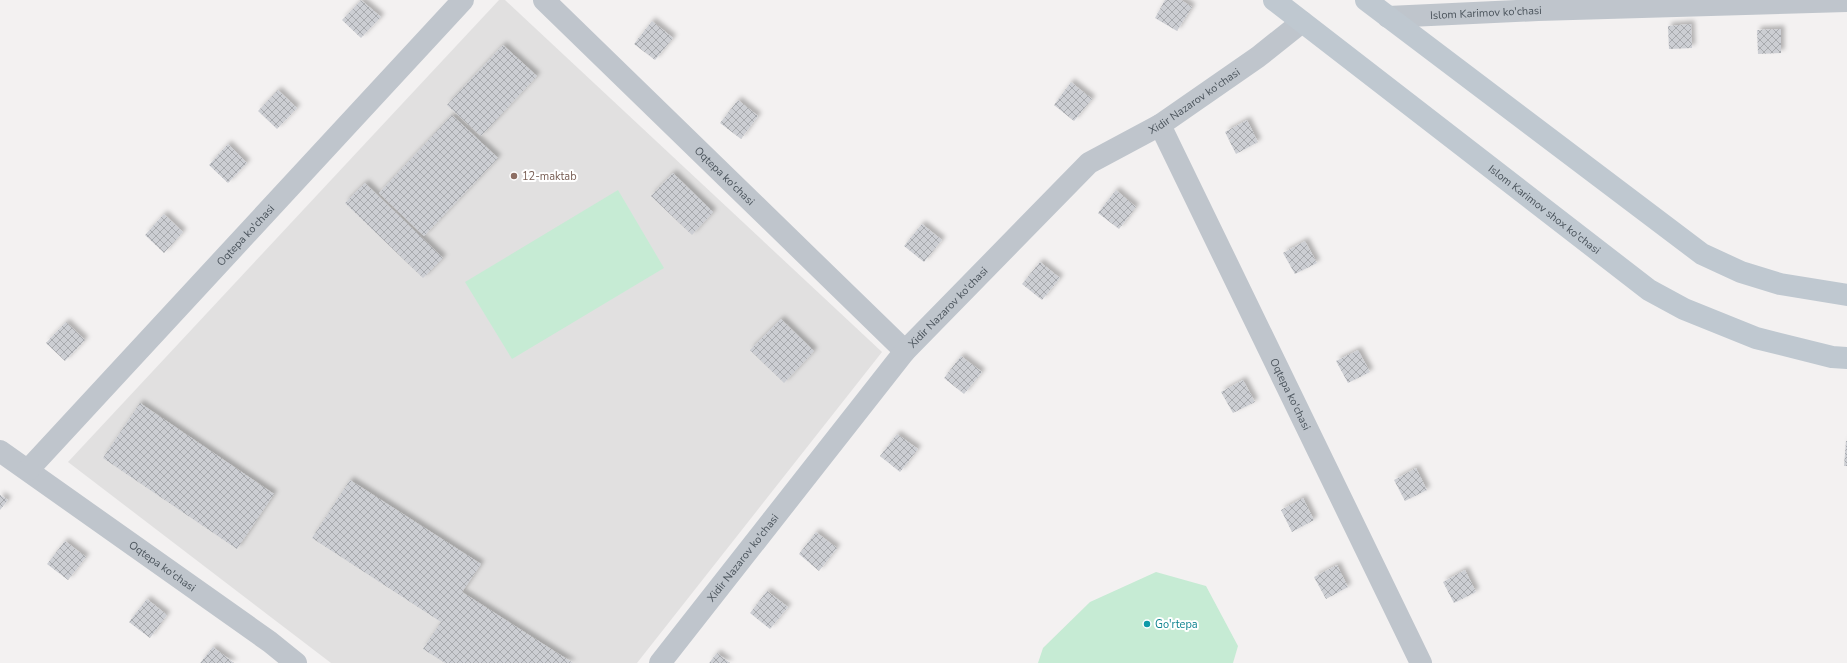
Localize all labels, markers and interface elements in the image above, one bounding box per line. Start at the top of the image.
street label: Islom Karimov ko'chasi [1430,2,1542,23]
street label: Xidir Nazarov ko'chasi [1146,64,1243,137]
street label: Oqtepa ko'chasi [691,143,758,208]
street label: Islom Karimov shox ko'chasi [1485,161,1604,257]
place label: 12-maktab [522,169,577,184]
marker: 12-maktab [509,171,519,181]
street label: Oqtepa ko'chasi [213,201,278,269]
street label: Xidir Nazarov ko'chasi [905,263,991,351]
street label: Oqtepa ko'chasi [1267,355,1314,433]
street label: Xidir Nazarov ko'chasi [704,511,782,605]
street label: Oqtepa ko'chasi [126,537,199,595]
place label: Go'rtepa [1155,617,1198,632]
marker: Go'rtepa [1142,619,1152,629]

